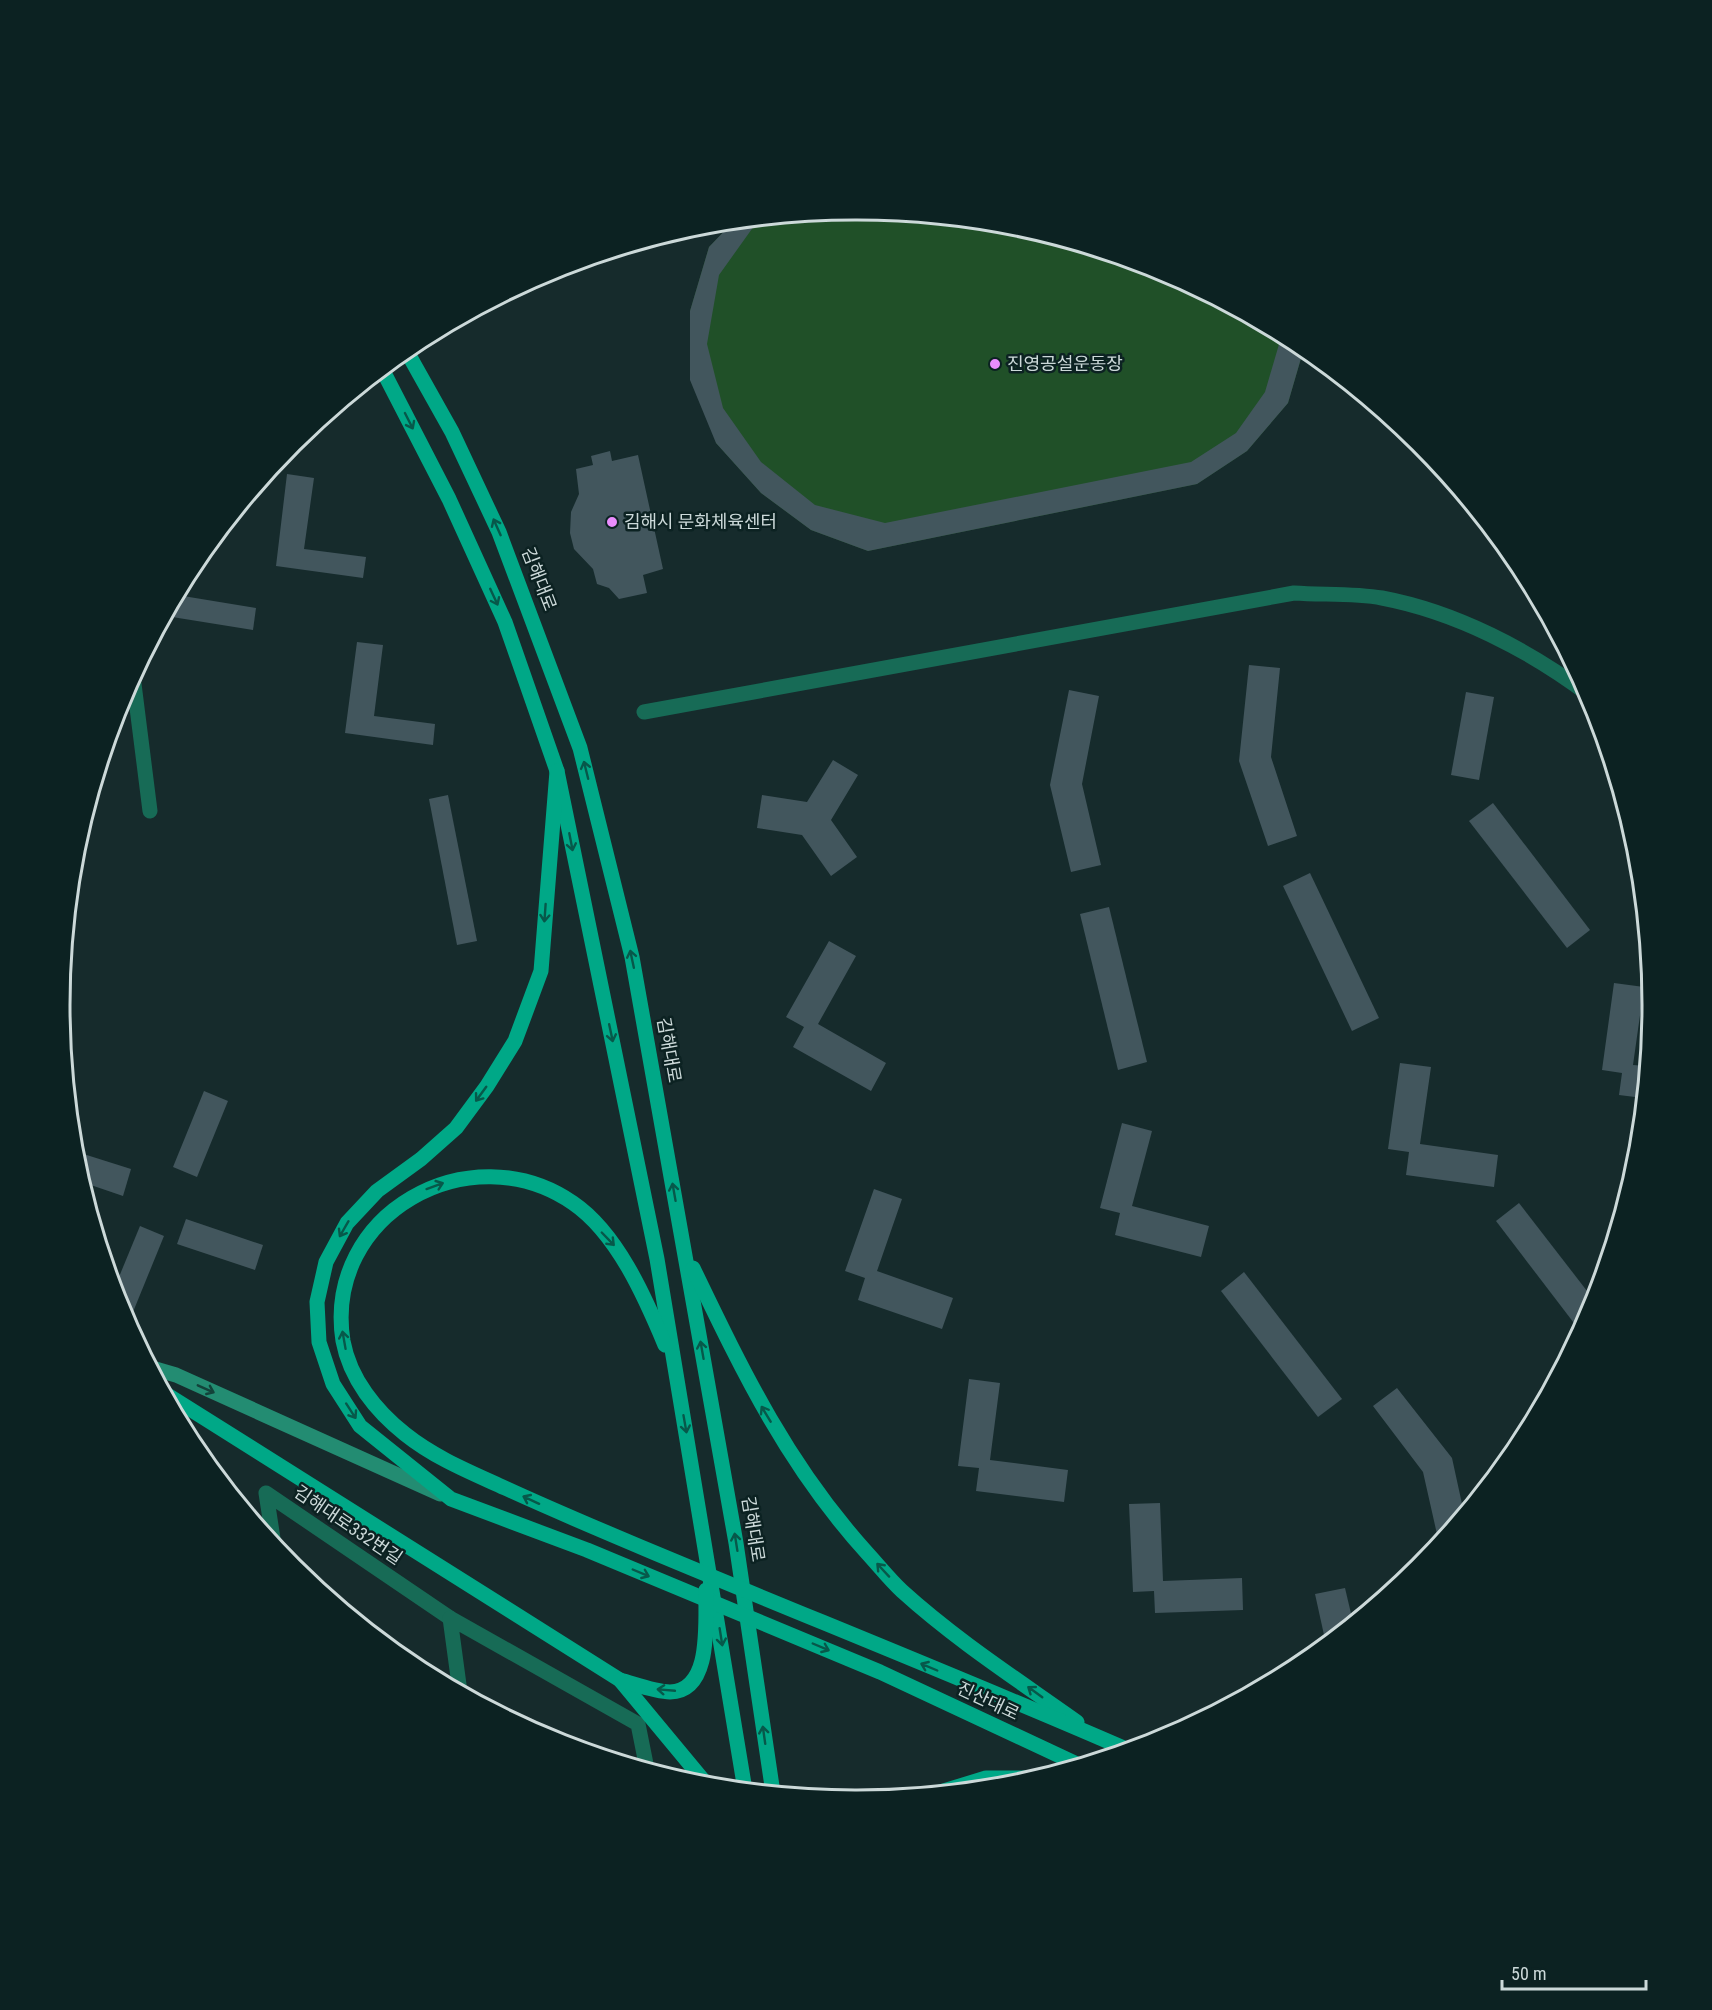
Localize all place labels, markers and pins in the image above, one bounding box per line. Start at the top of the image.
place label: 진영공설운동장 [1007,353,1123,374]
marker: 진영공설운동장 [988,357,1002,371]
place label: 김해시 문화체육센터 [624,511,777,532]
marker: 김해시 문화체육센터 [605,515,619,529]

